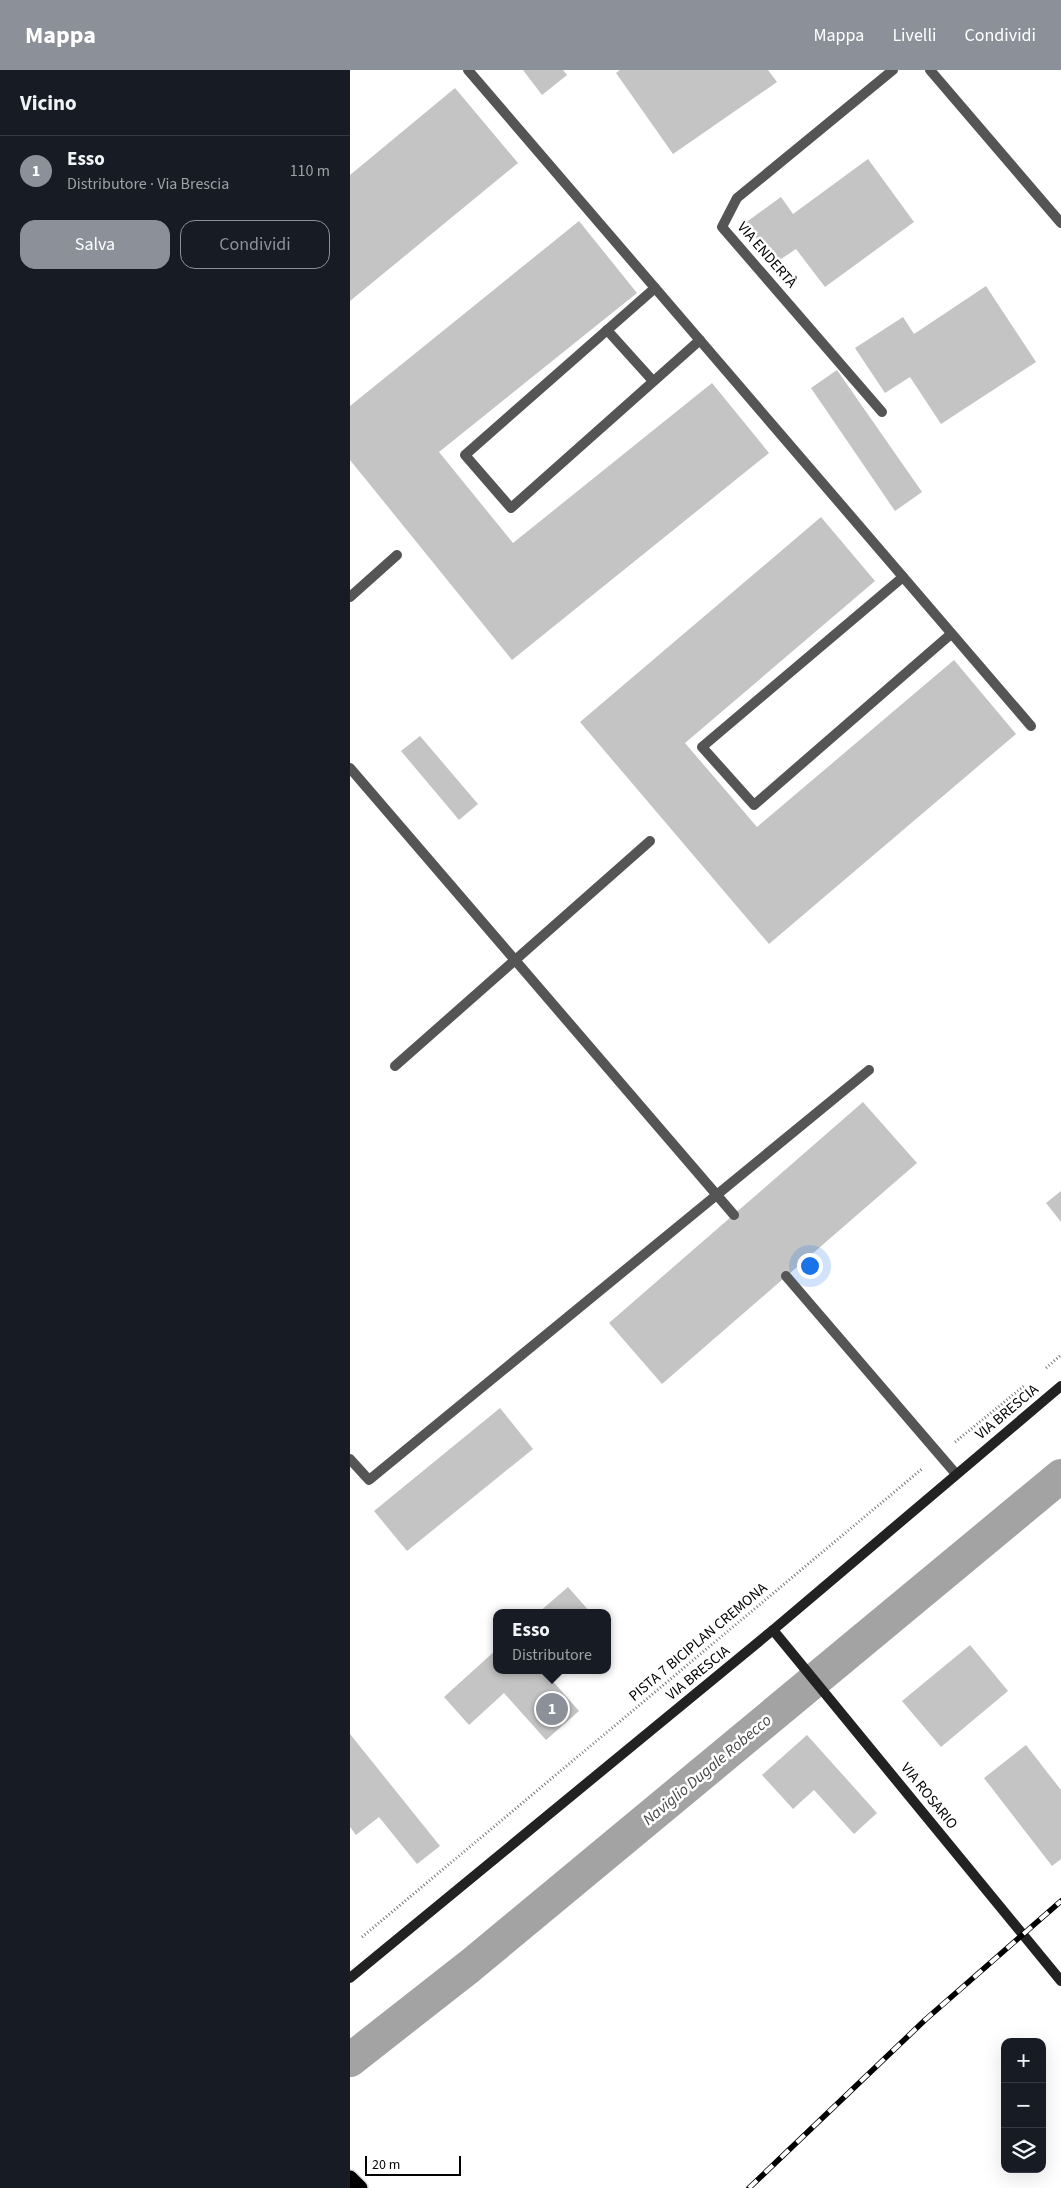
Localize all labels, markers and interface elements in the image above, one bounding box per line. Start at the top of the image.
text: Mappa [25,18,96,53]
text: Mappa [813,23,864,48]
text: Livelli [892,23,936,48]
text: Condividi [964,23,1036,48]
text: Vicino [20,88,77,118]
text: Esso [67,146,105,173]
text: 1 [32,160,40,182]
text: 110 m [290,160,330,182]
text: Distributore · Via Brescia [67,173,229,195]
street label: VIA ENDERTÀ [732,217,802,293]
button: Salva [20,220,170,269]
button: Condividi [180,220,330,269]
your location [797,1253,823,1279]
street label: VIA BRESCIA [971,1379,1044,1445]
street label: PISTA 7 BICIPLAN CREMONA [624,1577,772,1706]
popup [493,1609,611,1674]
text: Esso [512,1617,550,1644]
street label: VIA BRESCIA [662,1640,735,1705]
text: Distributore [512,1644,592,1666]
pin: 1 [536,1690,568,1728]
water label: Naviglio Dugale Robecco [638,1710,776,1830]
street label: VIA ROSARIO [896,1758,962,1834]
map controls [1001,2038,1046,2173]
button: + [1001,2038,1046,2083]
button: − [1001,2083,1046,2128]
button: layers [1001,2128,1046,2173]
scale bar [365,2153,461,2176]
text: 20 m [372,2155,400,2175]

